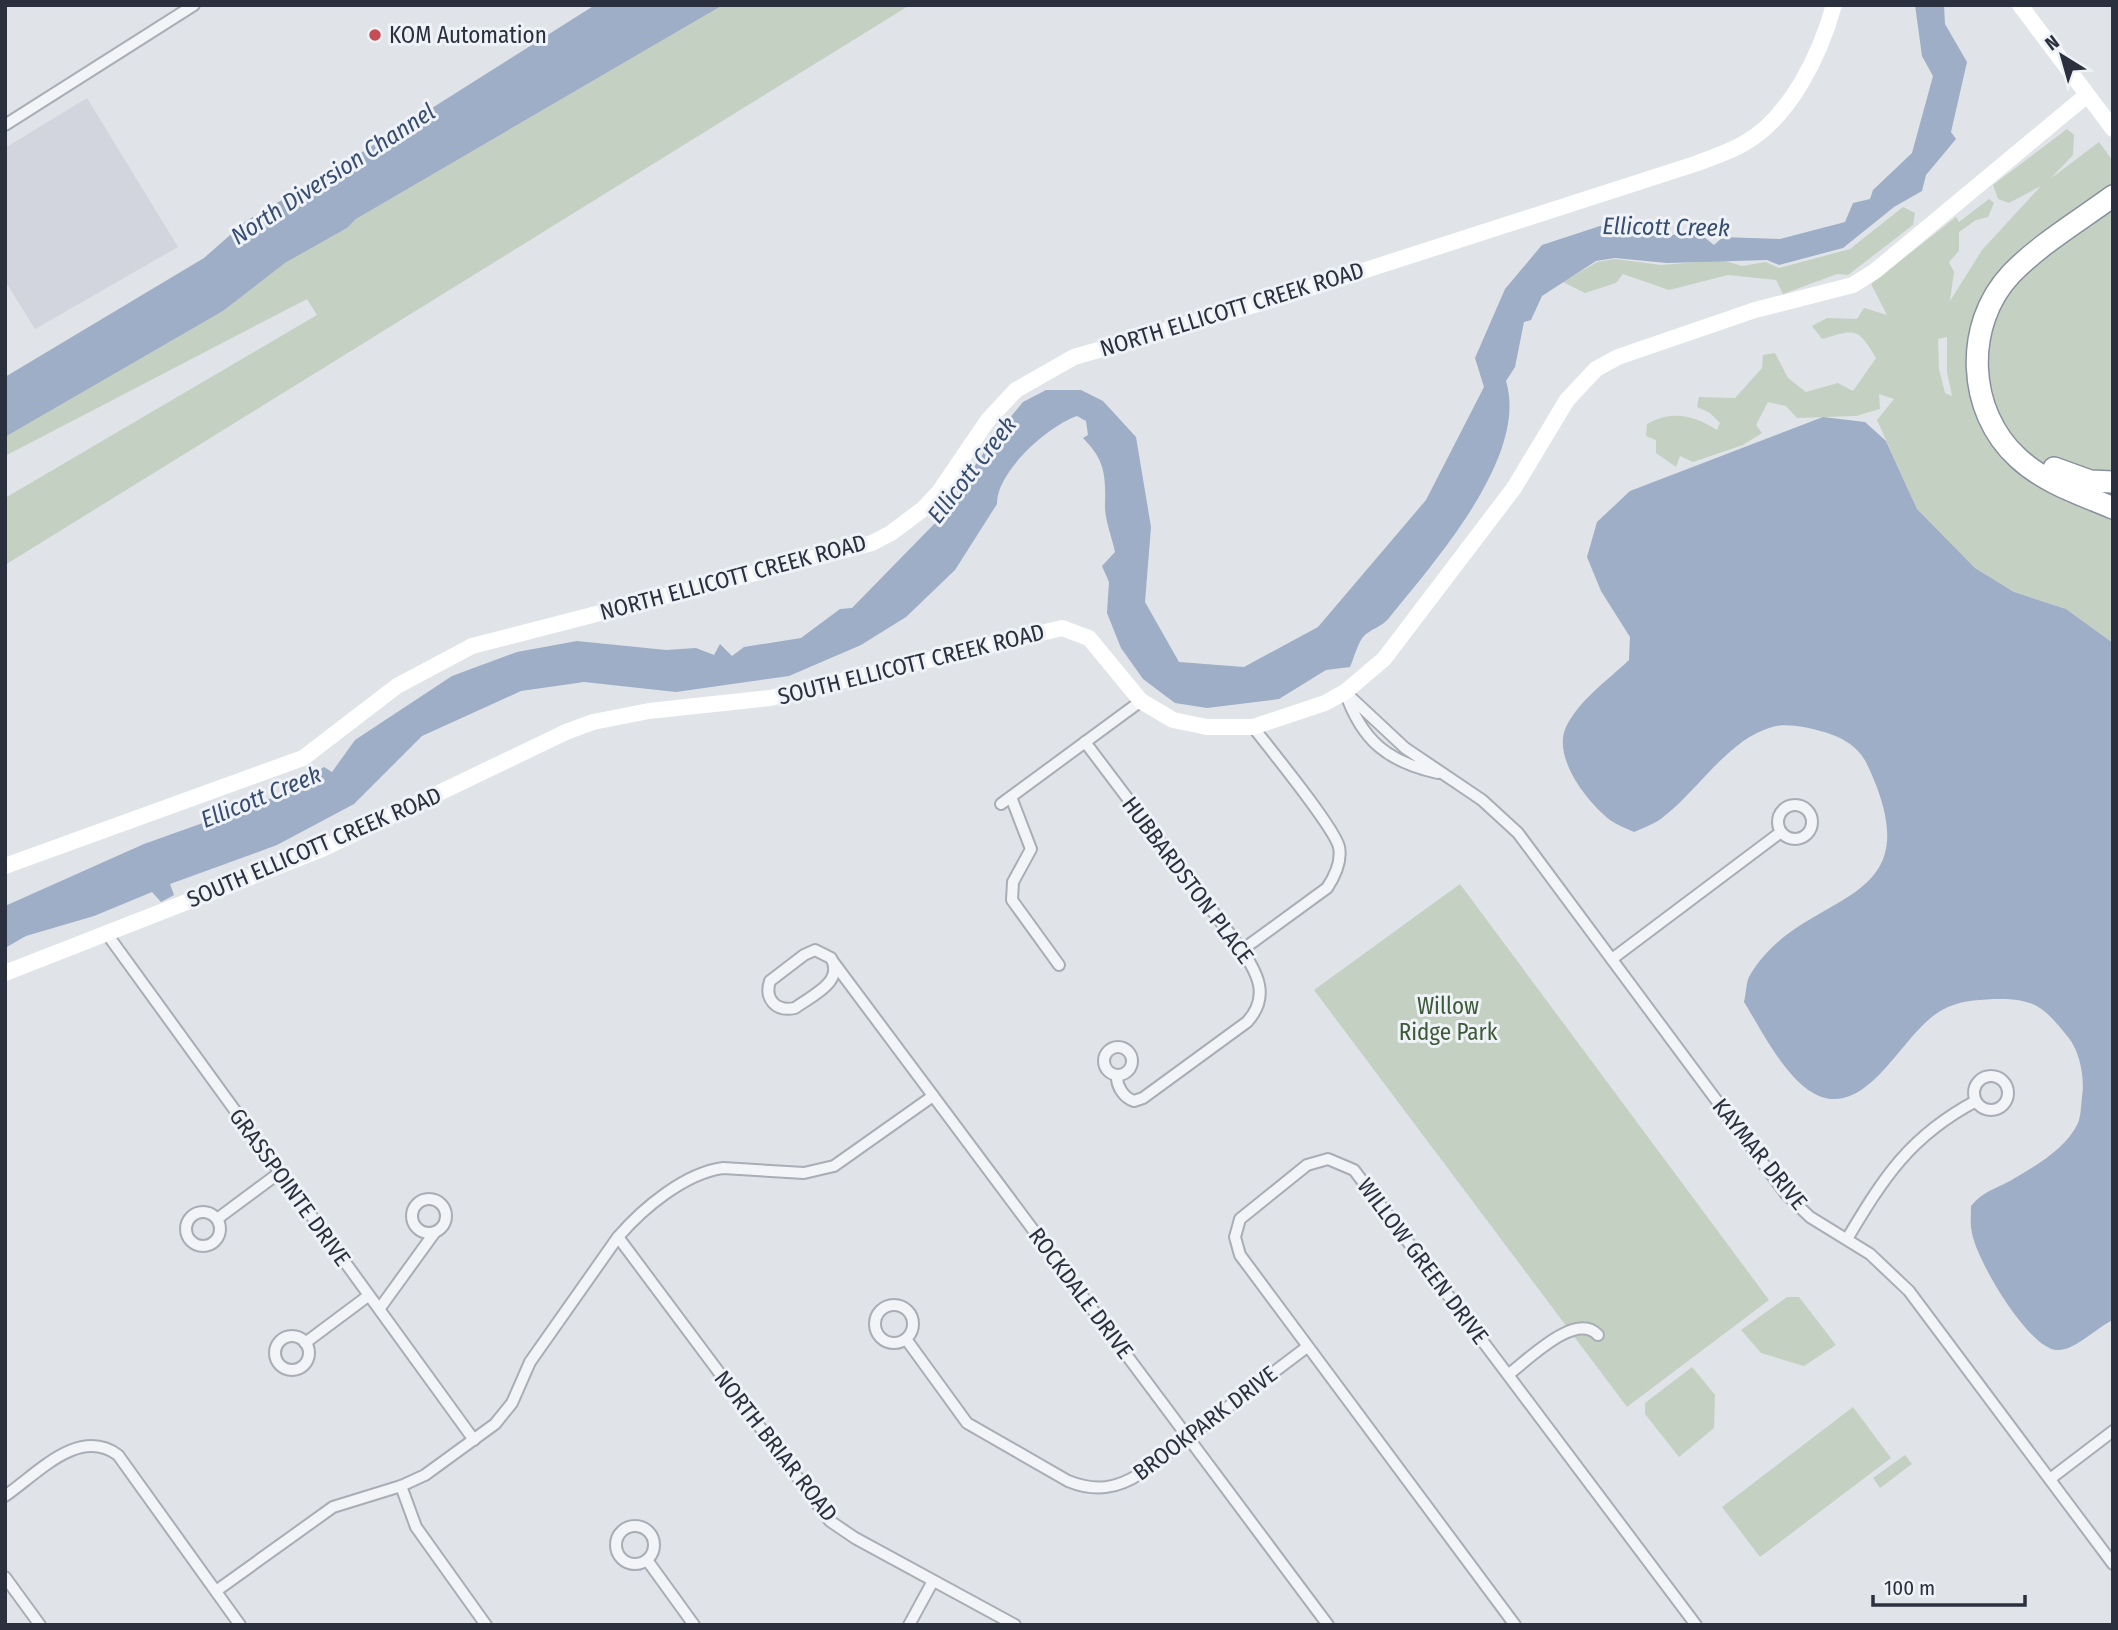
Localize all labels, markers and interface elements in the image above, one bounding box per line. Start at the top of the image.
place label: KOM Automation [389,21,547,49]
north arrow [2027,21,2097,91]
marker: KOM Automation [367,27,383,43]
text: N [2041,30,2064,55]
water label: North Diversion Channel [226,98,440,250]
water label: Ellicott Creek [1602,212,1730,242]
street label: NORTH ELLICOTT CREEK ROAD [1097,255,1367,363]
water label: Ellicott Creek [922,411,1022,529]
street label: NORTH ELLICOTT CREEK ROAD [597,528,869,626]
street label: SOUTH ELLICOTT CREEK ROAD [775,617,1047,711]
water label: Ellicott Creek [197,760,325,834]
street label: SOUTH ELLICOTT CREEK ROAD [183,781,445,913]
street label: HUBBARDSTON PLACE [1116,791,1260,969]
park label: Willow Ridge Park [1399,992,1498,1046]
street label: KAYMAR DRIVE [1707,1093,1813,1215]
street label: GRASSPOINTE DRIVE [223,1103,357,1271]
street label: WILLOW GREEN DRIVE [1351,1172,1495,1350]
street label: ROCKDALE DRIVE [1023,1222,1139,1364]
street label: BROOKPARK DRIVE [1127,1360,1283,1486]
street label: NORTH BRIAR ROAD [708,1365,844,1527]
scale bar [1873,1564,2025,1608]
text: 100 m [1884,1575,1935,1601]

